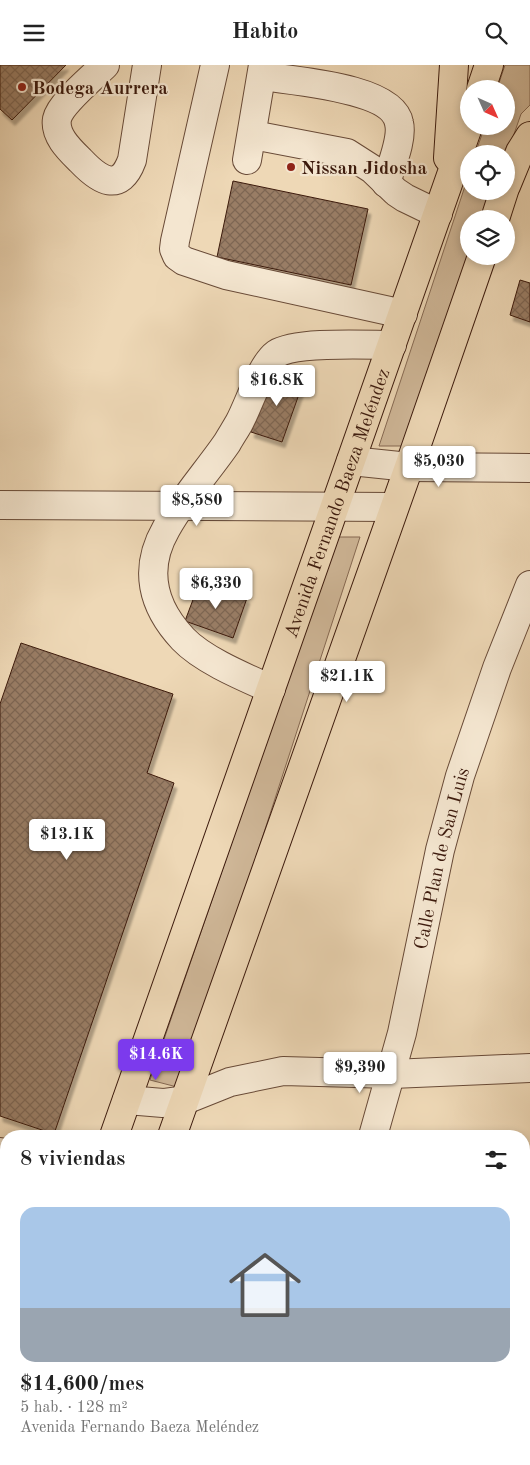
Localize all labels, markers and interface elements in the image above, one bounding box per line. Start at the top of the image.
icon: menu [20,19,48,47]
icon: search [482,19,510,47]
text: Habito [232,21,298,43]
place label: Bodega Aurrera [32,80,168,99]
north arrow [460,80,515,135]
map controls [460,80,515,265]
marker: Bodega Aurrera [16,81,28,93]
button: locate [460,145,515,200]
place label: Nissan Jidosha [301,160,428,179]
marker: Nissan Jidosha [285,161,297,173]
button: layers [460,210,515,265]
pin: $16.8K [236,365,318,407]
street label: Avenida Fernando Baeza Meléndez [282,366,394,641]
text: $16.8K [250,373,304,389]
pin: $5,030 [398,445,480,488]
text: $5,030 [414,454,464,470]
pin: $8,580 [156,485,238,527]
text: $8,580 [172,493,222,509]
pin: $6,330 [175,567,257,610]
text: $6,330 [191,576,241,592]
pin: $21.1K [306,661,388,703]
text: $21.1K [320,669,374,685]
street label: Calle Plan de San Luis [413,765,474,952]
pin: $13.1K [26,819,108,861]
text: $13.1K [40,827,94,843]
pin: $14.6K [115,1039,197,1081]
text: $14.6K [129,1047,183,1063]
pin: $9,390 [319,1051,401,1094]
text: $9,390 [335,1060,385,1076]
icon: filters [482,1146,510,1174]
text: 8 viviendas [20,1149,125,1170]
icon: home [220,1240,310,1330]
text: $14,600/mes [20,1374,144,1395]
text: 5 hab. · 128 m² [20,1400,128,1416]
text: Avenida Fernando Baeza Meléndez [20,1420,259,1436]

